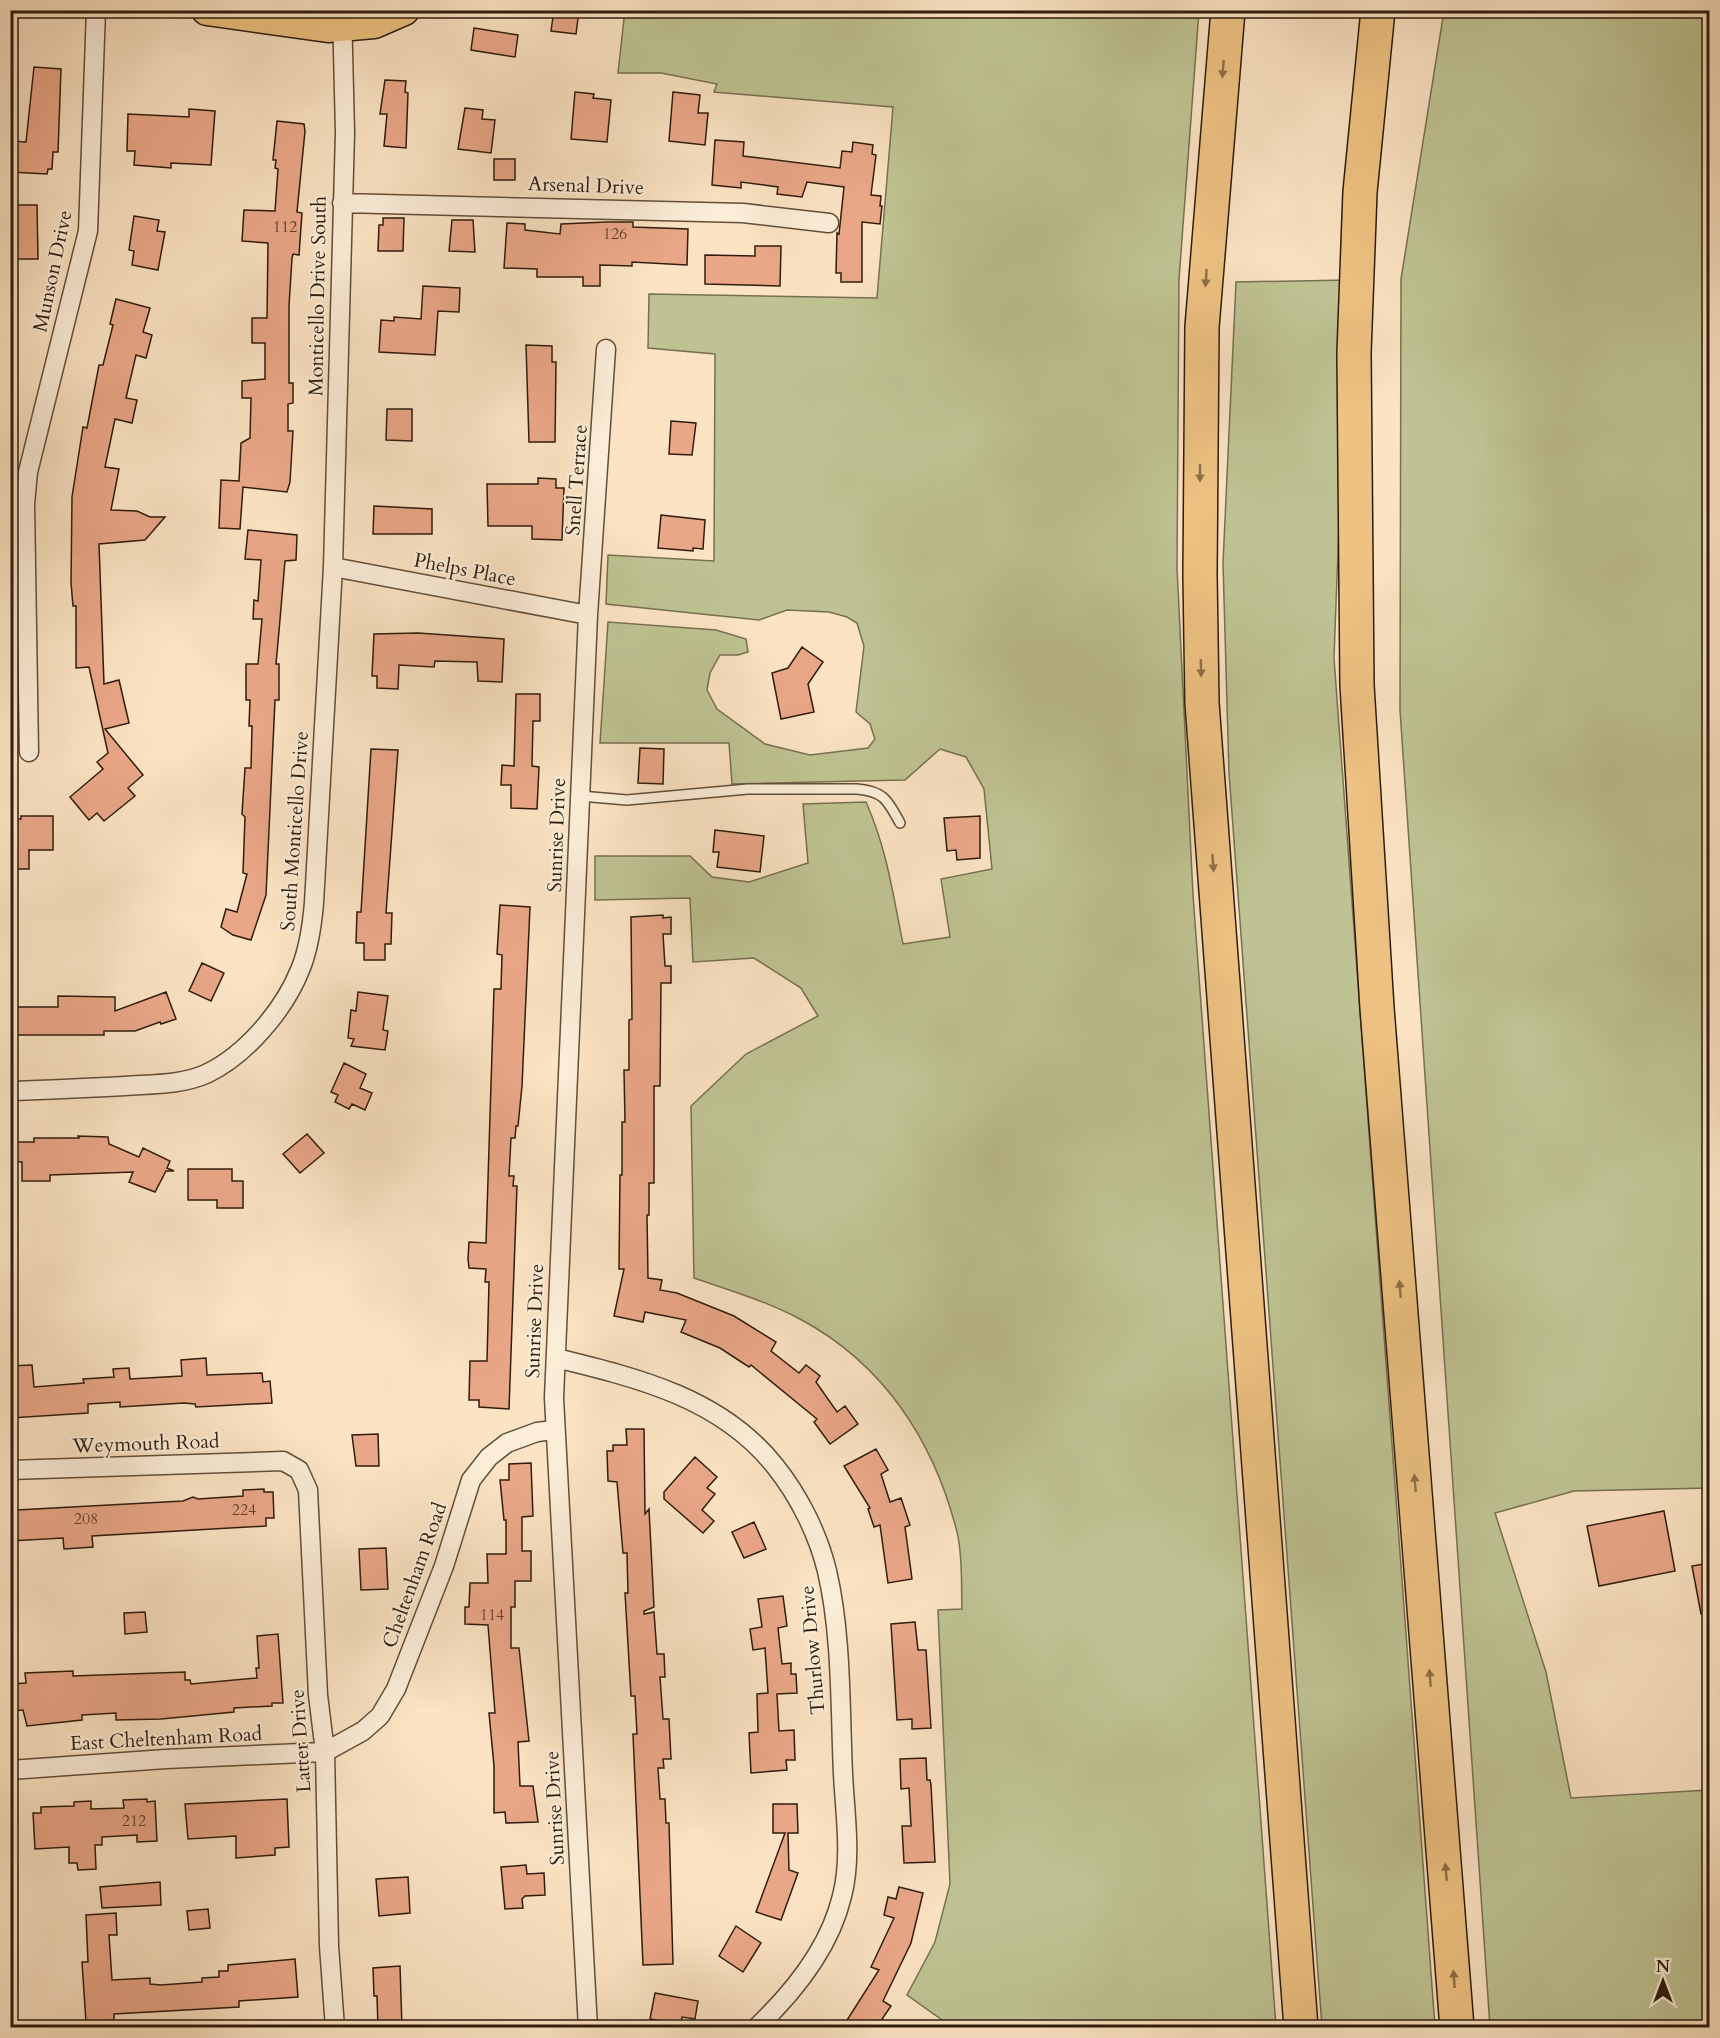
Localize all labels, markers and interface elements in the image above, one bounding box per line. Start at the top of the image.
one-way arrow [1218,59,1228,78]
street label: Arsenal Drive [527,170,644,201]
street label: Monticello Drive South [302,196,333,396]
street label: Munson Drive [26,208,79,334]
house number: 112 [273,216,297,238]
house number: 126 [603,223,627,245]
one-way arrow [1201,269,1210,288]
street label: Snell Terrace [559,424,594,536]
one-way arrow [1195,464,1205,483]
street label: Phelps Place [412,546,518,593]
one-way arrow [1196,659,1206,678]
street label: South Monticello Drive [274,730,315,932]
street label: Sunrise Drive [541,777,572,893]
one-way arrow [1208,853,1218,872]
street label: Sunrise Drive [519,1263,550,1379]
one-way arrow [1395,1279,1404,1298]
street label: Weymouth Road [71,1427,220,1460]
one-way arrow [1410,1474,1420,1493]
street label: Cheltenham Road [376,1498,453,1652]
house number: 224 [232,1499,256,1521]
house number: 208 [74,1508,98,1530]
street label: Thurlow Drive [793,1584,832,1716]
house number: 114 [480,1604,504,1626]
one-way arrow [1425,1668,1435,1687]
street label: Latter Drive [283,1688,318,1794]
street label: East Cheltenham Road [69,1720,263,1757]
street label: Sunrise Drive [538,1750,571,1866]
house number: 212 [122,1810,146,1832]
one-way arrow [1441,1863,1450,1882]
north arrow [1633,1951,1693,2011]
text: N [1656,1956,1670,1978]
one-way arrow [1449,1969,1459,1988]

